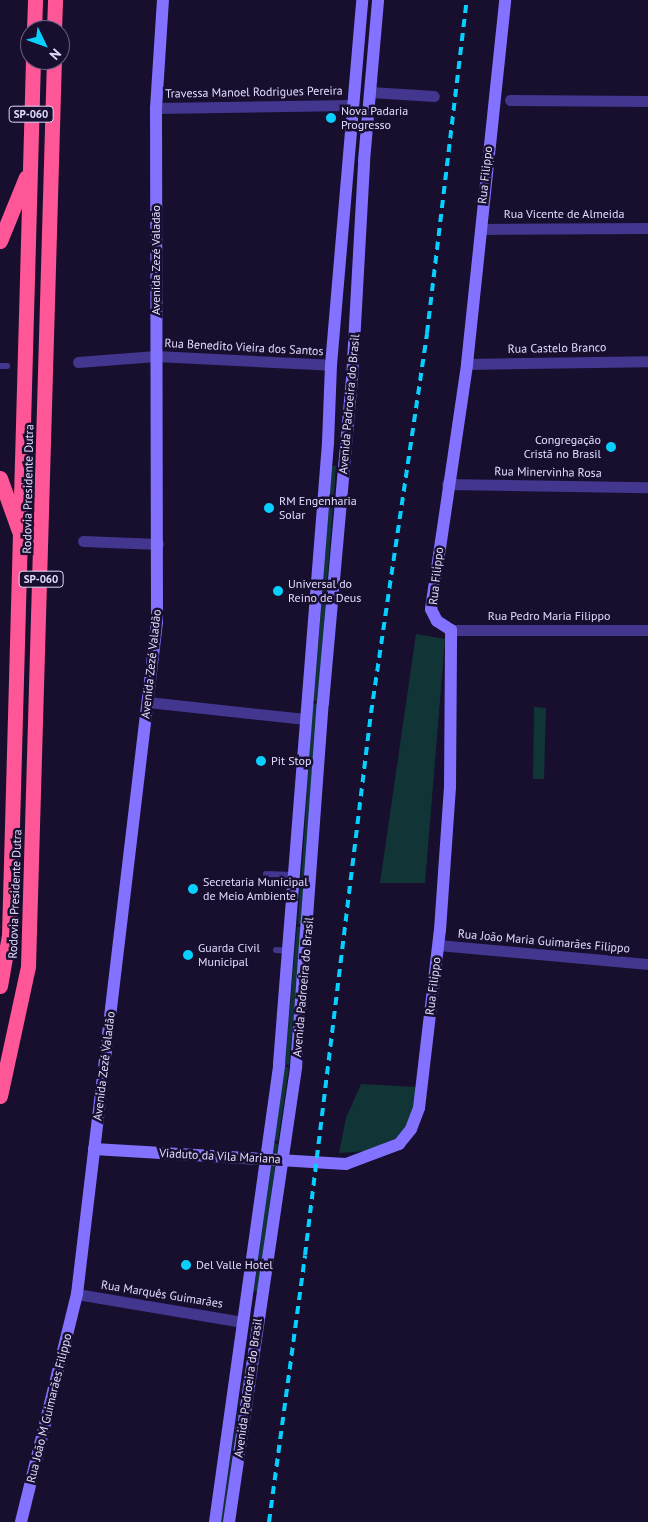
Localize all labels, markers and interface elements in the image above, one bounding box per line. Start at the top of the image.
north arrow [20,20,70,70]
text: N [46,45,65,64]
street label: Travessa Manoel Rodrigues Pereira [165,83,343,101]
place label: Nova Padaria Progresso [341,104,408,132]
road number: SP-060 [8,106,54,122]
marker: Nova Padaria Progresso [325,112,337,124]
street label: Rua Filippo [475,145,495,205]
street label: Avenida Zezé Valadão [149,205,163,315]
street label: Rua Vicente de Almeida [503,207,625,221]
street label: Avenida Padroeira do Brasil [336,333,362,475]
street label: Rua Benedito Vieira dos Santos [164,336,324,358]
street label: Rua Castelo Branco [508,340,606,356]
street label: Rodovia Presidente Dutra [20,424,36,554]
place label: Congregação Cristã no Brasil [524,433,601,461]
marker: Congregação Cristã no Brasil [605,441,617,453]
street label: Rua Minervinha Rosa [494,464,602,480]
place label: RM Engenharia Solar [279,494,357,522]
marker: RM Engenharia Solar [263,502,275,514]
street label: Rua Filippo [426,546,446,606]
road number: SP-060 [18,570,64,588]
place label: Universal do Reino de Deus [288,577,361,605]
marker: Universal do Reino de Deus [272,585,284,597]
street label: Avenida Zezé Valadão [138,608,164,720]
street label: Rua Pedro Maria Filippo [488,609,610,623]
place label: Pit Stop [271,754,311,768]
marker: Pit Stop [255,755,267,767]
street label: Rodovia Presidente Dutra [6,829,24,959]
place label: Secretaria Municipal de Meio Ambiente [203,875,308,903]
marker: Secretaria Municipal de Meio Ambiente [187,883,199,895]
street label: Avenida Padroeira do Brasil [290,916,316,1058]
street label: Rua João Maria Guimarães Filippo [457,926,631,956]
place label: Guarda Civil Municipal [198,941,260,969]
marker: Guarda Civil Municipal [182,949,194,961]
street label: Rua Filippo [422,956,444,1016]
street label: Avenida Zezé Valadão [90,1010,118,1122]
street label: Viaduto da Vila Mariana [159,1146,281,1166]
place label: Del Valle Hotel [196,1258,273,1272]
marker: Del Valle Hotel [180,1259,192,1271]
street label: Rua Marquês Guimarães [100,1277,224,1311]
street label: Avenida Padroeira do Brasil [231,1317,265,1459]
street label: Rua João M Guimarães Filippo [23,1332,75,1484]

